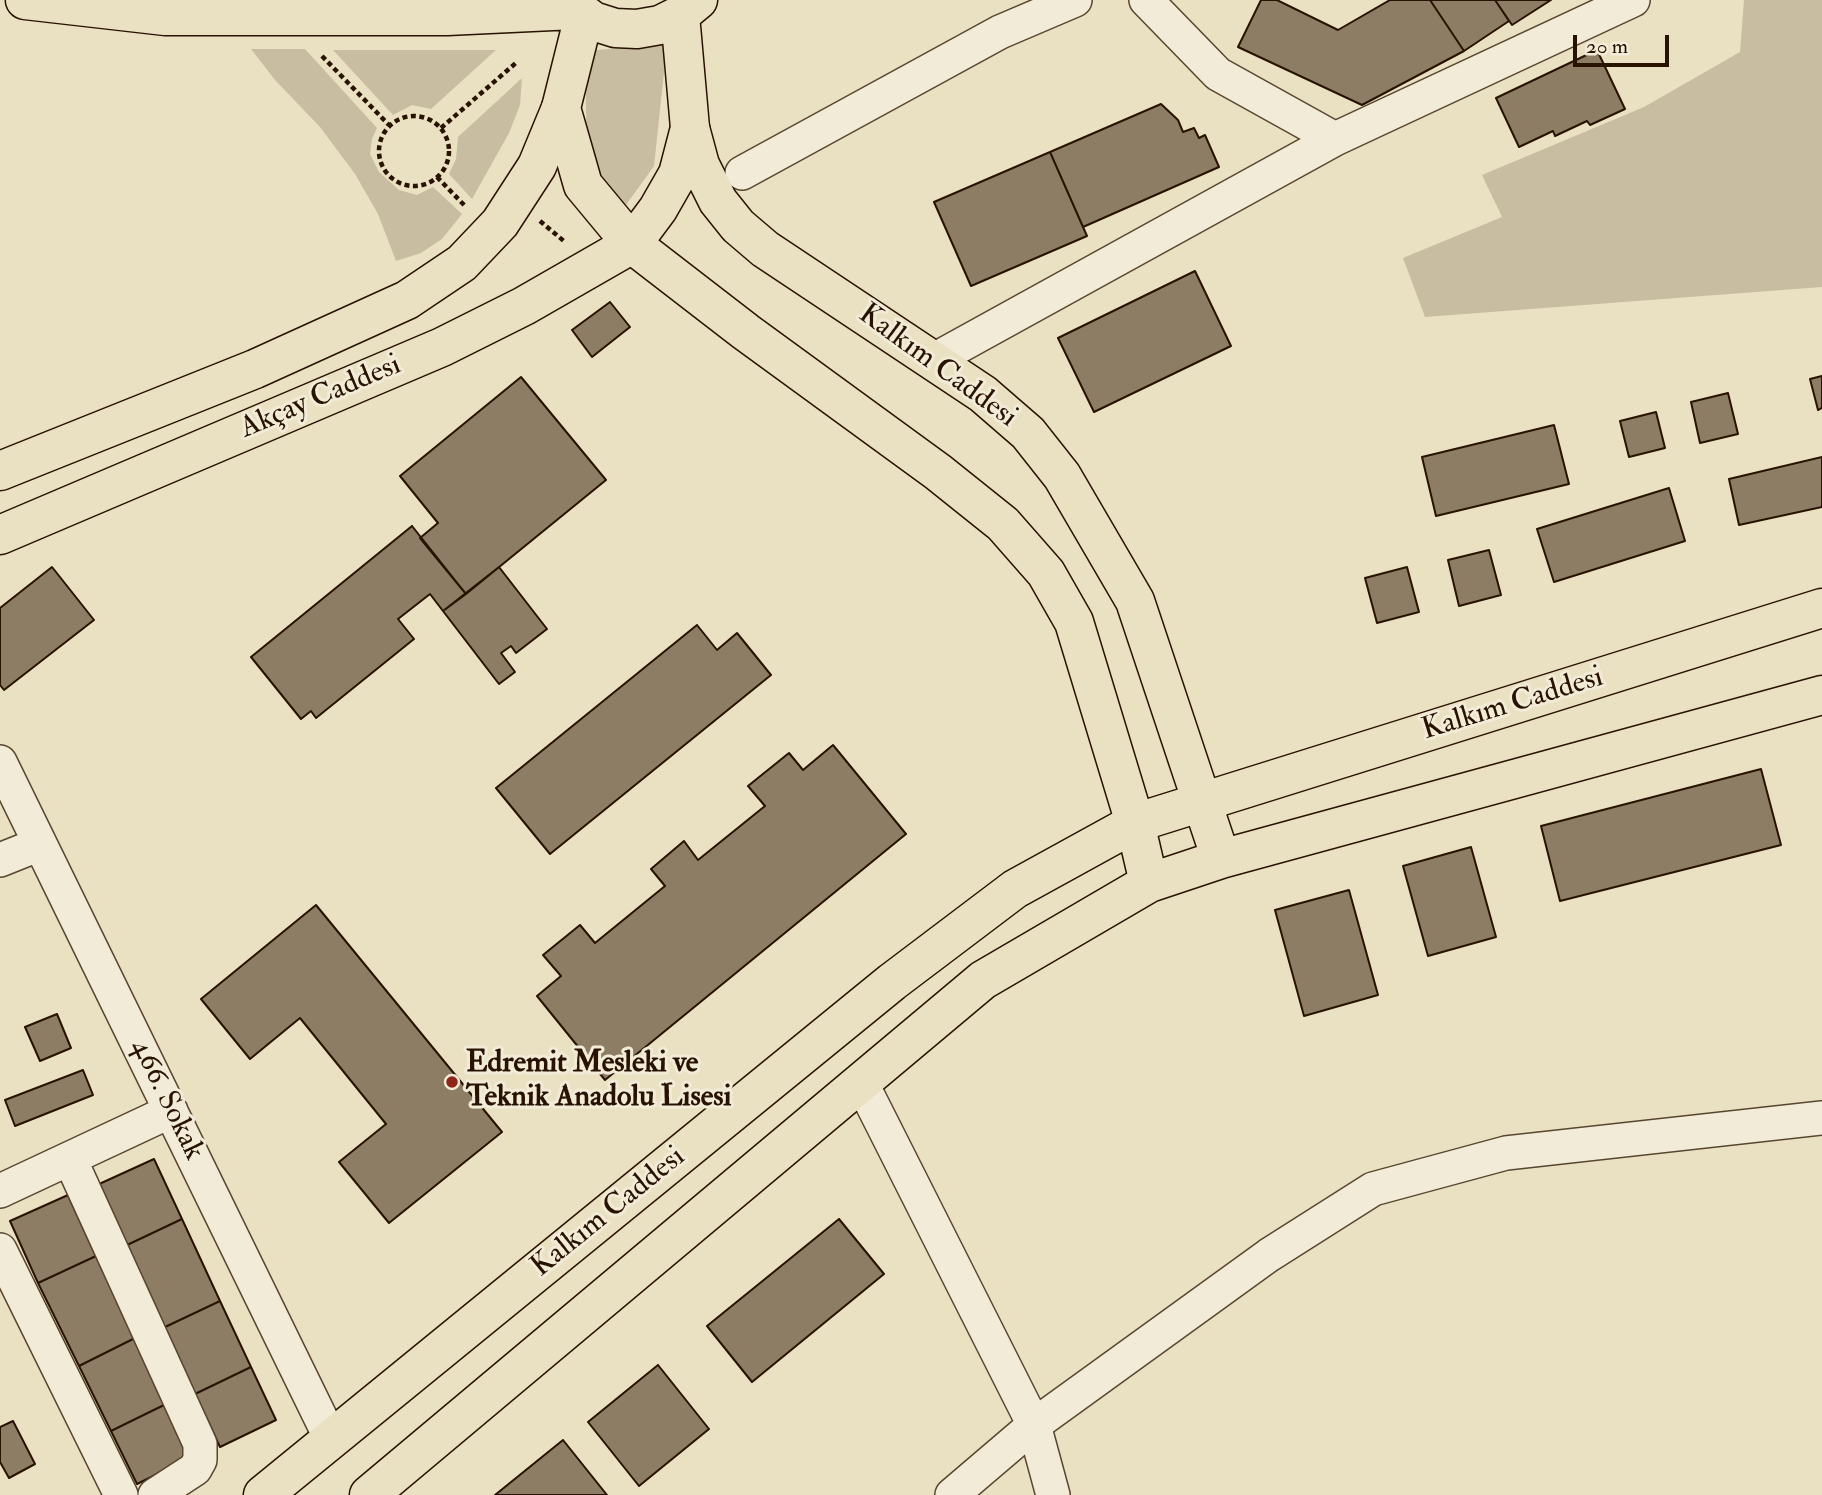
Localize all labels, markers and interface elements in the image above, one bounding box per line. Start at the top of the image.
scale bar [1577,21,1673,65]
text: 20 m [1586,33,1628,60]
street label: Kalkım Caddesi [851,297,1023,437]
street label: Akçay Caddesi [235,348,407,448]
street label: Kalkım Caddesi [1418,660,1608,750]
street label: 466. Sokak [121,1034,211,1166]
place label: Edremit Mesleki ve Teknik Anadolu Lisesi [466,1047,732,1118]
marker: Edremit Mesleki ve Teknik Anadolu Lisesi [444,1074,460,1090]
street label: Kalkım Caddesi [525,1140,693,1286]

